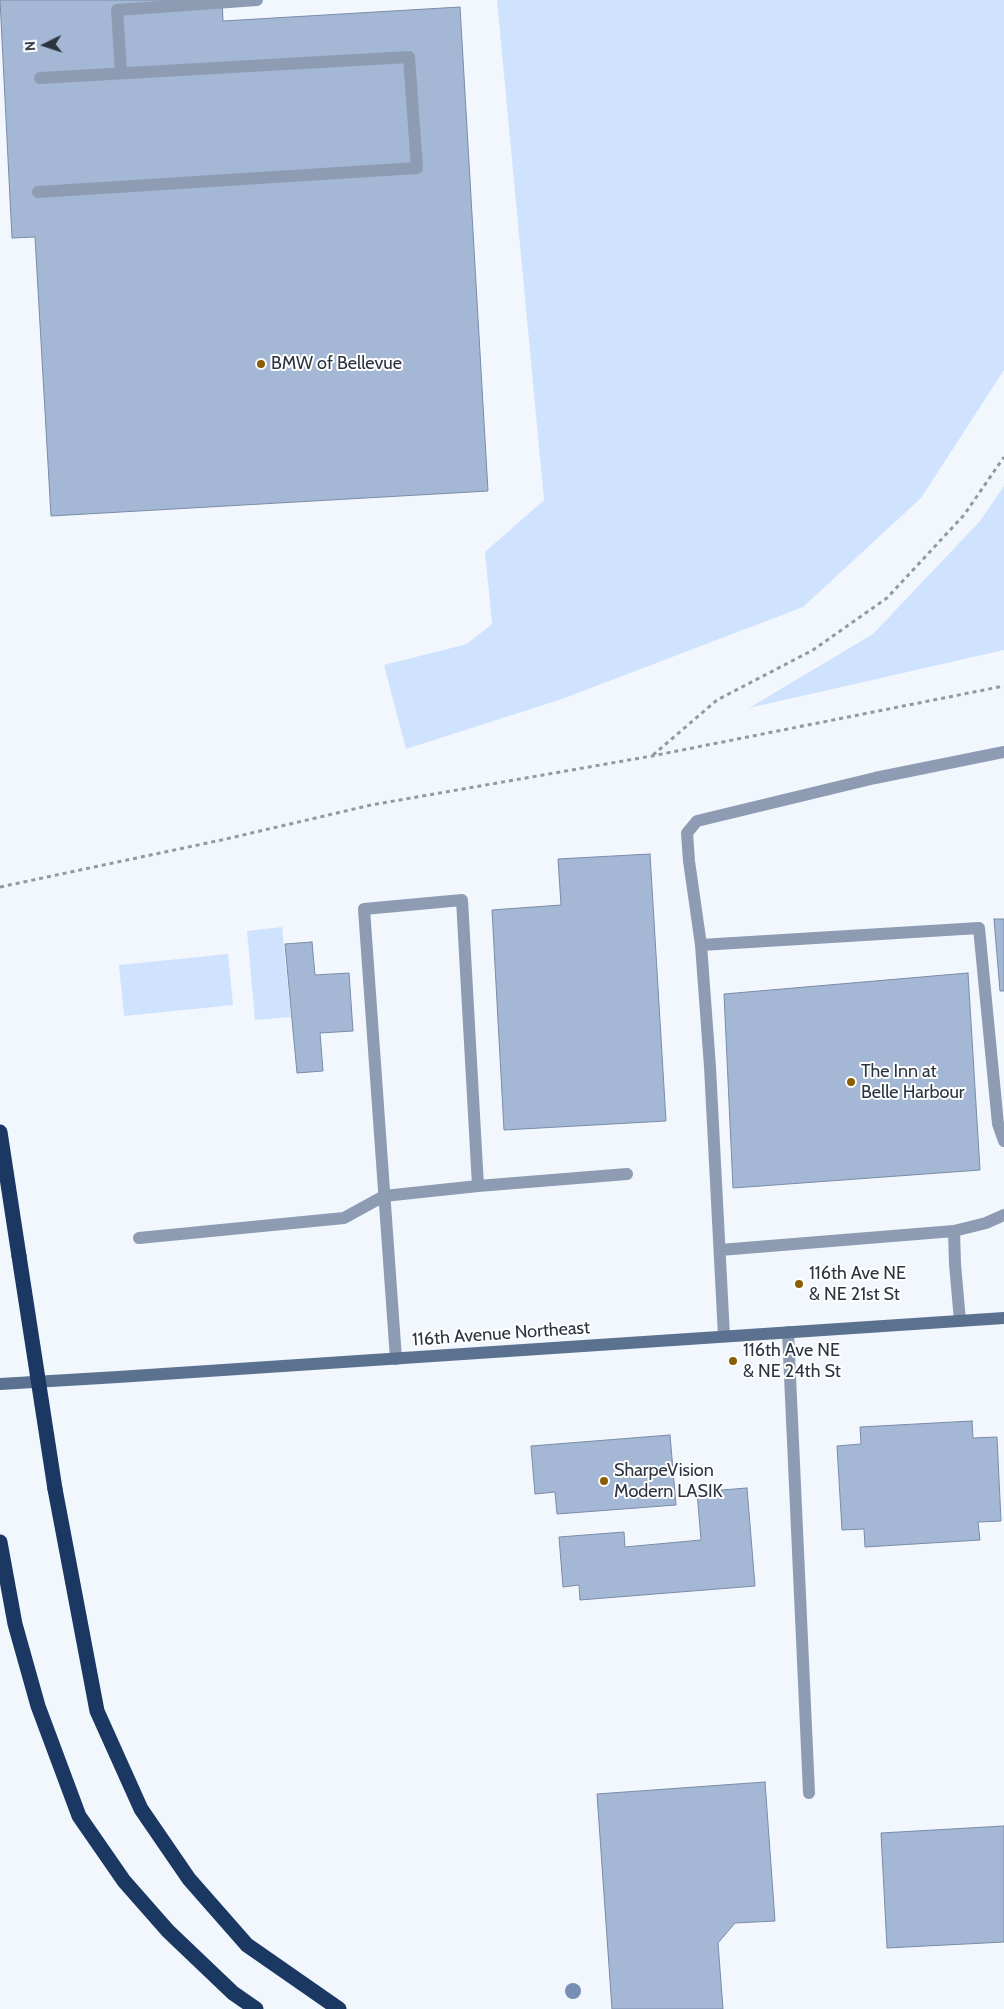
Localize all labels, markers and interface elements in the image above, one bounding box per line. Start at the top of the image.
north arrow [20,20,70,70]
text: N [21,40,39,52]
place label: BMW of Bellevue [271,353,402,375]
marker: BMW of Bellevue [255,358,267,370]
place label: The Inn at Belle Harbour [861,1061,964,1104]
marker: The Inn at Belle Harbour [845,1076,857,1088]
place label: 116th Ave NE & NE 21st St [809,1263,906,1306]
marker: 116th Ave NE & NE 21st St [793,1278,805,1290]
street label: 116th Avenue Northeast [411,1317,591,1351]
place label: 116th Ave NE & NE 24th St [743,1340,841,1382]
marker: 116th Ave NE & NE 24th St [727,1355,739,1367]
place label: SharpeVision Modern LASIK [614,1460,723,1502]
marker: SharpeVision Modern LASIK [598,1475,610,1487]

